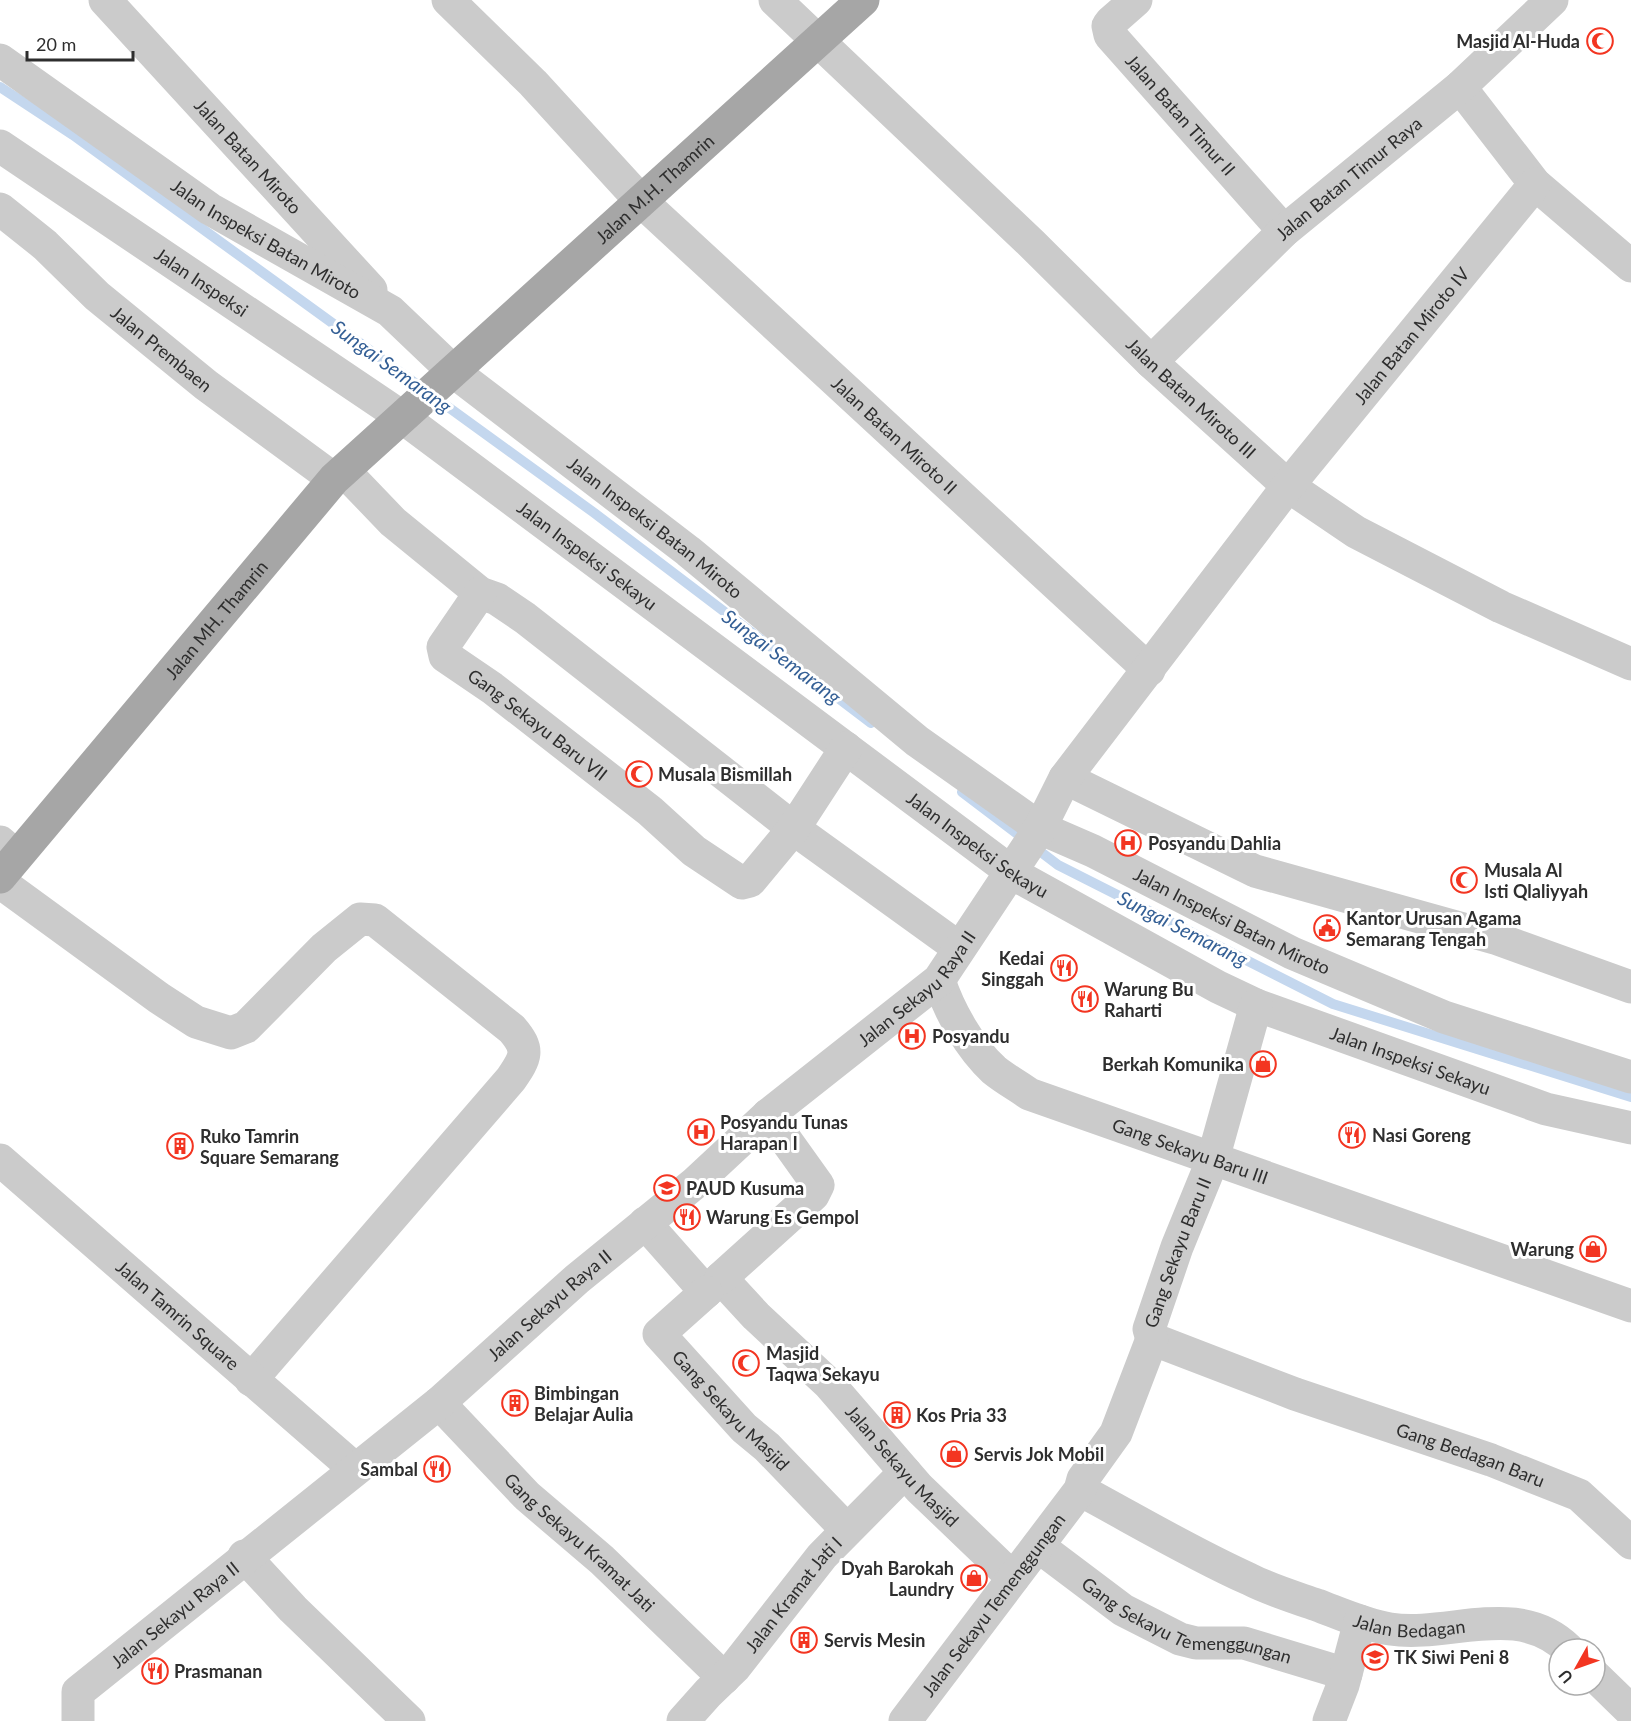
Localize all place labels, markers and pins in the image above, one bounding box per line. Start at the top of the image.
mosque icon: Masjid Al-Huda [1585,26,1615,56]
place label: Masjid Al-Huda [1456,30,1580,52]
mosque icon: Musala Bismillah [624,759,654,789]
place label: Musala Bismillah [658,763,792,785]
hospital icon: Posyandu Dahlia [1113,828,1143,858]
place label: Posyandu Dahlia [1148,832,1281,854]
place label: Musala Al Isti Qlaliyyah [1484,859,1588,902]
mosque icon: Musala Al Isti Qlaliyyah [1449,865,1479,895]
place label: Kantor Urusan Agama Semarang Tengah [1346,907,1521,950]
public building icon: Kantor Urusan Agama Semarang Tengah [1312,913,1342,943]
place label: Kedai Singgah [981,947,1044,990]
restaurant icon: Kedai Singgah [1049,953,1079,983]
place label: Warung Bu Raharti [1104,978,1194,1021]
restaurant icon: Warung Bu Raharti [1070,984,1100,1014]
hospital icon: Posyandu [897,1021,927,1051]
place label: Posyandu [932,1025,1010,1047]
shop icon: Berkah Komunika [1248,1049,1278,1079]
place label: Berkah Komunika [1102,1053,1244,1075]
place label: Posyandu Tunas Harapan I [720,1111,848,1154]
hospital icon: Posyandu Tunas Harapan I [686,1117,716,1147]
restaurant icon: Nasi Goreng [1337,1120,1367,1150]
place label: Nasi Goreng [1372,1124,1471,1146]
place label: Ruko Tamrin Square Semarang [200,1125,339,1168]
building icon: Ruko Tamrin Square Semarang [165,1131,195,1161]
school or university icon: PAUD Kusuma [652,1173,682,1203]
place label: PAUD Kusuma [686,1177,804,1199]
restaurant icon: Warung Es Gempol [672,1202,702,1232]
place label: Warung Es Gempol [706,1206,859,1228]
shop icon: Warung [1578,1234,1608,1264]
place label: Warung [1511,1238,1574,1260]
place label: Masjid Taqwa Sekayu [766,1342,880,1385]
mosque icon: Masjid Taqwa Sekayu [731,1348,761,1378]
place label: Bimbingan Belajar Aulia [534,1382,633,1425]
building icon: Bimbingan Belajar Aulia [500,1388,530,1418]
building icon: Kos Pria 33 [882,1400,912,1430]
place label: Kos Pria 33 [916,1404,1007,1426]
shop icon: Servis Jok Mobil [939,1439,969,1469]
place label: Servis Jok Mobil [974,1443,1104,1465]
restaurant icon: Sambal [422,1454,452,1484]
place label: Sambal [360,1458,418,1480]
place label: Dyah Barokah Laundry [841,1557,955,1600]
shop icon: Dyah Barokah Laundry [959,1563,989,1593]
building icon: Servis Mesin [789,1625,819,1655]
place label: Servis Mesin [824,1629,926,1651]
school or university icon: TK Siwi Peni 8 [1360,1642,1390,1672]
place label: TK Siwi Peni 8 [1394,1646,1509,1668]
restaurant icon: Prasmanan [140,1656,170,1686]
place label: Prasmanan [174,1660,262,1682]

